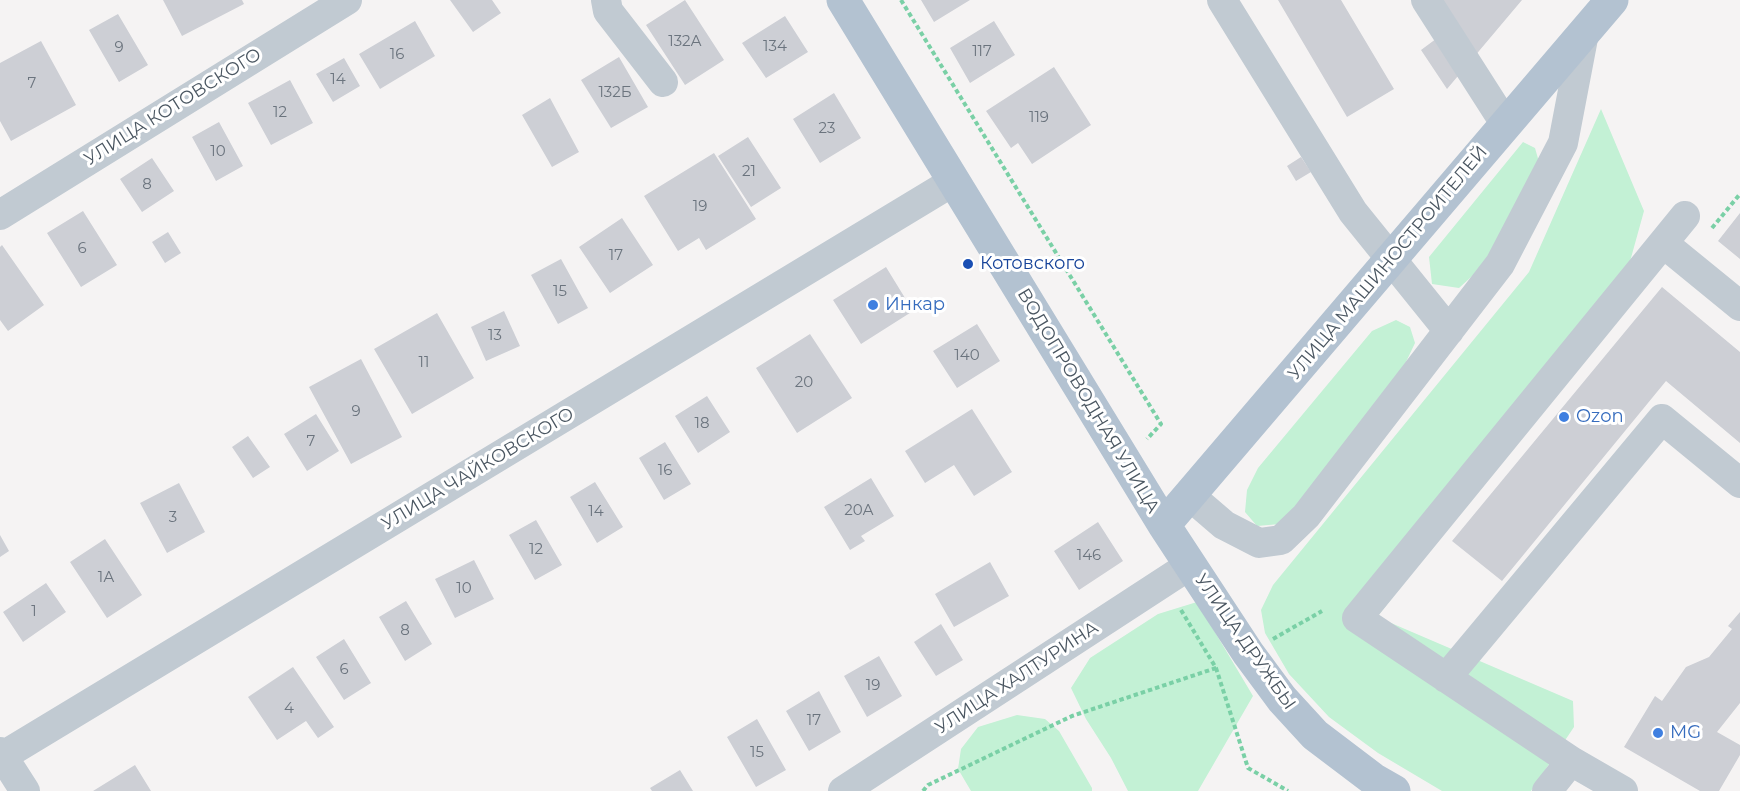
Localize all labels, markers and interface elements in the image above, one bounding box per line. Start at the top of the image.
house number: 132А [668,33,702,51]
house number: 134 [763,38,787,56]
house number: 9 [114,39,124,57]
house number: 117 [972,43,992,61]
street label: УЛИЦА КОТОВСКОГО [81,44,265,170]
house number: 16 [390,46,404,64]
house number: 14 [330,71,346,89]
house number: 7 [28,75,36,93]
house number: 132Б [598,84,632,102]
house number: 12 [273,104,287,122]
house number: 119 [1029,109,1049,127]
house number: 23 [819,120,835,138]
street label: УЛИЦА МАШИНОСТРОИТЕЛЕЙ [1284,142,1492,384]
house number: 10 [210,143,226,161]
house number: 21 [742,163,756,181]
house number: 8 [142,176,152,194]
house number: 19 [693,198,707,216]
house number: 6 [77,240,87,258]
house number: 17 [609,247,623,265]
place label: Котовского [980,253,1085,275]
marker: Котовского [961,257,975,271]
house number: 15 [553,283,567,301]
street label: ВОДОПРОВОДНАЯ УЛИЦА [1012,285,1164,517]
place label: Инкар [885,294,945,316]
marker: Инкар [866,298,880,312]
house number: 13 [488,327,502,345]
house number: 140 [954,347,980,365]
house number: 11 [419,354,429,372]
house number: 20 [795,374,813,392]
house number: 9 [351,403,361,421]
street label: УЛИЦА ЧАЙКОВСКОГО [378,403,578,535]
place label: Ozon [1576,406,1624,428]
marker: Ozon [1557,410,1571,424]
house number: 18 [695,415,709,433]
house number: 7 [307,433,315,451]
house number: 16 [658,462,672,480]
house number: 20А [844,502,874,520]
house number: 14 [588,503,604,521]
house number: 3 [169,509,177,527]
house number: 12 [529,541,543,559]
house number: 146 [1077,547,1101,565]
house number: 1А [98,569,114,587]
street label: УЛИЦА ДРУЖБЫ [1190,570,1300,714]
house number: 10 [456,580,472,598]
house number: 1 [31,603,37,621]
street label: УЛИЦА ХАЛТУРИНА [931,617,1103,739]
house number: 8 [400,622,410,640]
house number: 6 [339,661,349,679]
house number: 19 [866,677,880,695]
house number: 4 [284,700,294,718]
house number: 17 [807,712,821,730]
place label: MG [1670,722,1701,744]
marker: MG [1651,726,1665,740]
house number: 15 [750,744,764,762]

